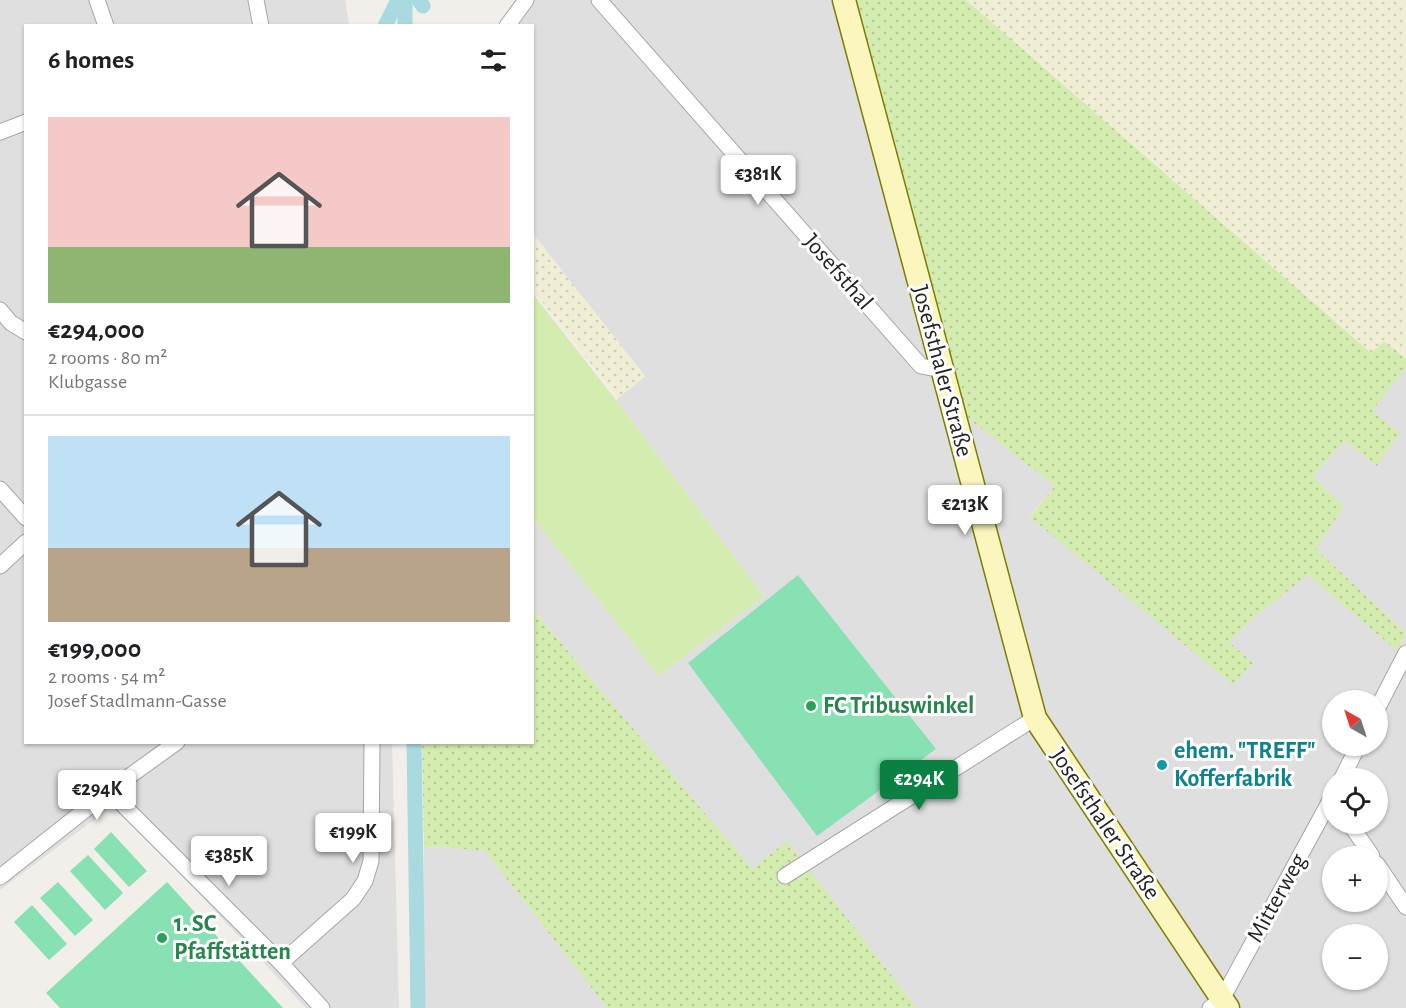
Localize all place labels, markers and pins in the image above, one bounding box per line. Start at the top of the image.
pin: €381K [716,155,800,206]
pin: €213K [923,485,1007,536]
place label: FC Tribuswinkel [823,694,974,718]
marker: FC Tribuswinkel [804,699,818,713]
place label: ehem. "TREFF" Kofferfabrik [1174,739,1315,791]
marker: ehem. "TREFF" Kofferfabrik [1155,758,1169,772]
pin: €294K [877,760,961,811]
pin: €294K [55,770,139,821]
pin: €199K [311,813,395,864]
pin: €385K [187,836,271,887]
place label: 1. SC Pfaffstätten [174,912,291,964]
marker: 1. SC Pfaffstätten [155,931,169,945]

